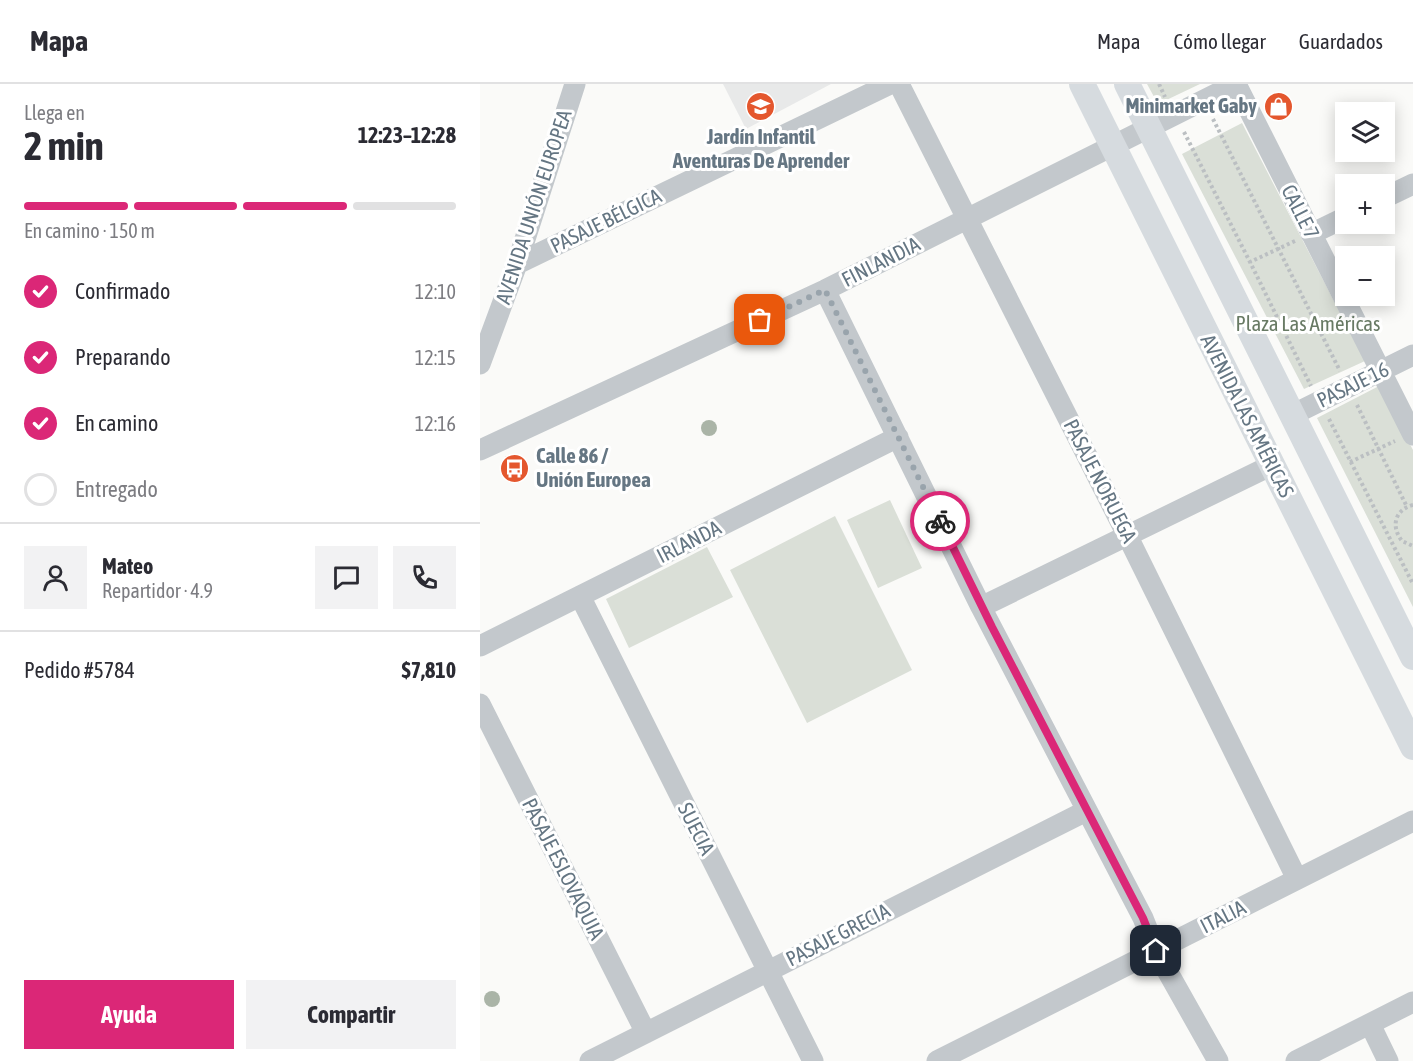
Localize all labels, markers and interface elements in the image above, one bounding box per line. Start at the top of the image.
text: Mapa [30,25,88,57]
text: Mapa [1097,29,1141,53]
text: Cómo llegar [1174,29,1266,53]
text: Guardados [1299,29,1383,53]
school or university icon: Jardín Infantil Aventuras De Aprender [745,90,777,122]
shop icon: Minimarket Gaby [1262,90,1294,122]
place label: Minimarket Gaby [1125,93,1257,117]
text: Llega en [24,101,85,124]
map controls [1335,102,1395,306]
button: layers [1335,102,1395,162]
street label: AVENIDA UNIÓN EUROPEA [490,106,576,307]
text: 12:23–12:28 [358,122,456,148]
text: 2 min [24,124,104,168]
place label: Jardín Infantil Aventuras De Aprender [672,124,850,172]
button: + [1335,174,1395,234]
street label: CALLE 7 [1277,180,1325,243]
street label: PASAJE BÉLGICA [546,183,665,257]
text: En camino · 150 m [24,219,155,242]
street label: FINLANDIA [837,231,924,291]
button: − [1335,246,1395,306]
icon: check [24,275,57,308]
text: Confirmado [75,278,170,304]
text: 12:10 [415,280,456,303]
pin [734,294,785,345]
icon: bag [743,303,776,336]
park label: Plaza Las Américas [1236,311,1380,335]
street label: AVENIDA LAS AMÉRICAS [1196,330,1299,501]
icon: check [24,341,57,374]
text: Preparando [75,344,171,370]
text: 12:15 [415,346,456,369]
street label: PASAJE 16 [1313,356,1393,412]
icon: check [24,407,57,440]
text: En camino [75,410,158,436]
text: 12:16 [415,412,456,435]
street label: PASAJE NORUEGA [1059,415,1143,547]
place label: Calle 86 / Unión Europea [536,443,651,491]
bus stop icon: Calle 86 / Unión Europea [499,452,531,484]
text: Entregado [75,476,158,502]
courier [910,491,970,551]
icon: bike [924,505,957,538]
street label: IRLANDA [652,514,725,567]
button: person [24,546,87,609]
button: chat [315,546,378,609]
button: phone [393,546,456,609]
text: Mateo [102,553,153,579]
text: Repartidor · 4.9 [102,579,213,602]
text: Pedido #5784 [24,657,135,683]
text: $7,810 [401,657,456,683]
street label: PASAJE ESLOVAQUIA [518,794,610,944]
street label: SUECIA [674,798,720,859]
street label: ITALIA [1196,894,1250,938]
street label: PASAJE GRECIA [782,897,894,970]
pin [1130,925,1181,976]
icon: home [1139,934,1172,967]
button: Ayuda [24,980,234,1049]
button: Compartir [246,980,456,1049]

